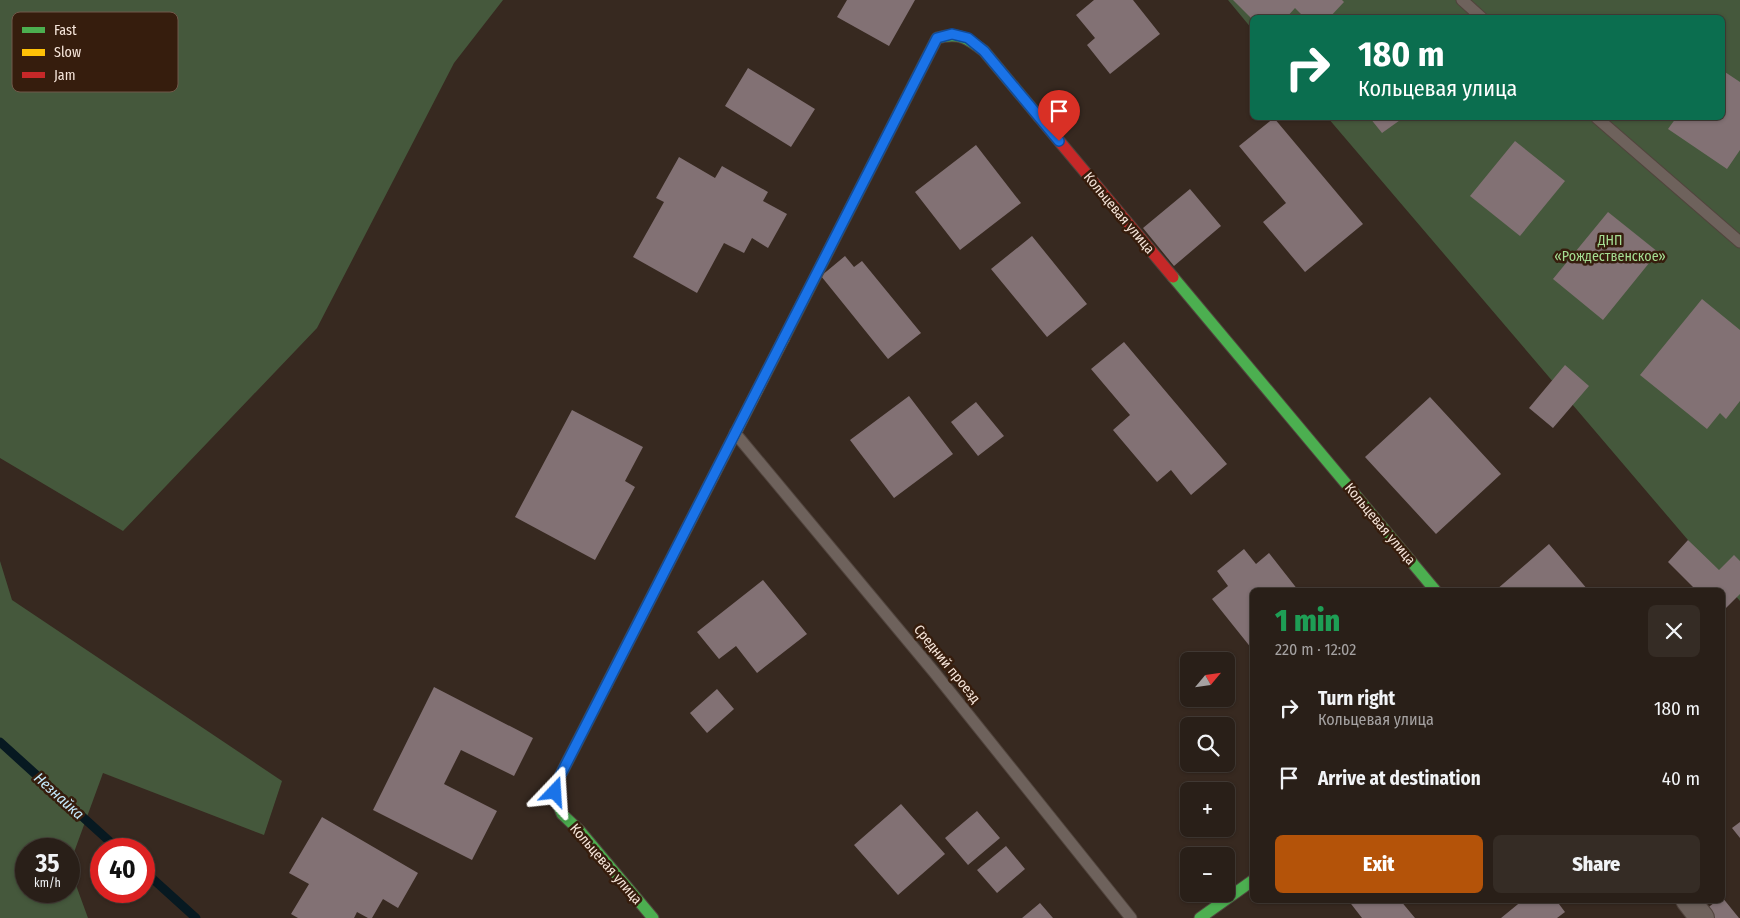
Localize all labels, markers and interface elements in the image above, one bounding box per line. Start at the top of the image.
legend [12,12,178,92]
text: Fast [54,22,77,39]
text: 180 m [1358,33,1444,75]
icon: right [1275,35,1340,100]
text: Slow [54,44,81,61]
text: Jam [54,67,75,84]
text: Кольцевая улица [1358,75,1517,102]
pin [1038,90,1080,141]
icon: arrive [1045,97,1073,125]
street label: Кольцевая улица [1080,169,1158,257]
park label: ДНП «Рождественское» [1554,232,1666,265]
street label: Кольцевая улица [1341,480,1419,568]
text: 1 min [1275,603,1340,639]
button: close [1648,605,1700,657]
street label: Средний проезд [910,621,984,707]
text: 220 m · 12:02 [1275,640,1356,659]
north arrow [1180,652,1235,708]
map controls [1180,652,1235,902]
text: Turn right [1318,687,1395,710]
icon: right [1275,694,1303,722]
text: 180 m [1654,697,1700,720]
text: Кольцевая улица [1318,710,1434,729]
button: search [1180,717,1235,772]
icon: arrive [1275,764,1303,792]
position arrow [528,765,580,817]
text: Arrive at destination [1318,767,1481,790]
text: 40 m [1662,767,1700,790]
water label: Незнайка [30,769,88,823]
button: + [1180,782,1235,837]
street label: Кольцевая улица [566,820,646,908]
button: Exit [1275,835,1483,893]
button: Share [1493,835,1700,893]
speed limit sign: 40 [90,838,155,903]
button: − [1180,847,1235,902]
text: 35 [35,849,60,879]
text: km/h [34,876,61,890]

